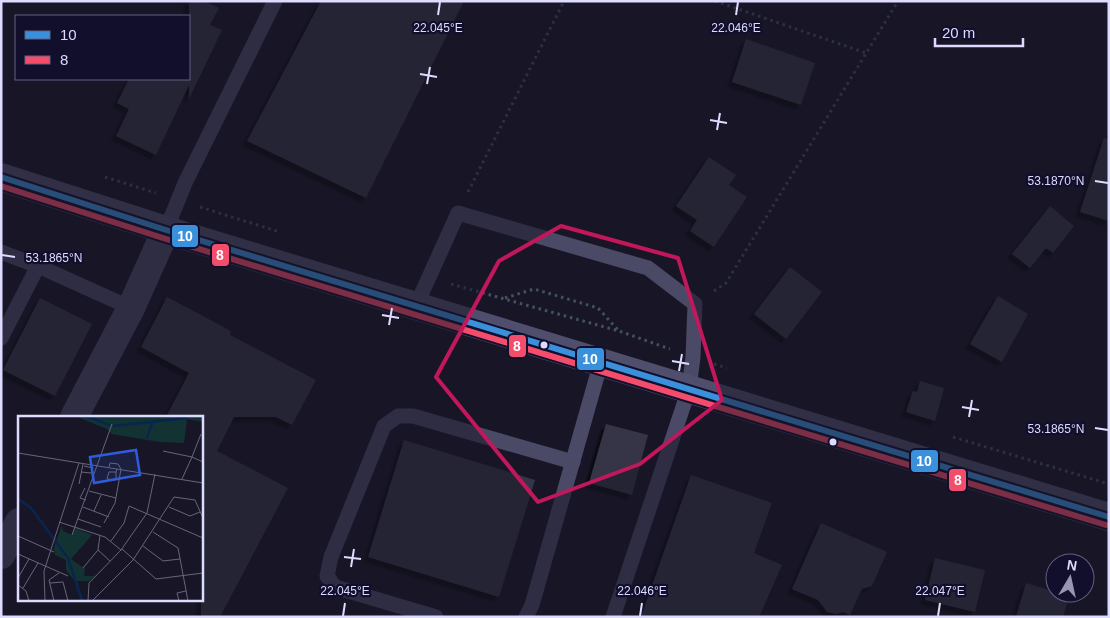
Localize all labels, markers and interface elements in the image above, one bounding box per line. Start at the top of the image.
legend [15,15,190,80]
scale bar [935,15,1022,47]
text: 22.045°E [413,21,463,35]
text: 22.046°E [711,21,761,35]
text: 20 m [942,24,975,41]
text: 10 [60,26,77,43]
text: 8 [60,51,68,68]
text: 53.1870°N [1028,174,1084,188]
line badge: 10 [171,224,199,248]
text: 10 [177,228,193,244]
line badge: 8 [211,243,230,267]
text: 8 [216,247,224,263]
text: 53.1865°N [26,251,82,265]
line badge: 8 [508,334,527,358]
text: 8 [513,338,521,354]
unlabelled marker [539,340,549,350]
line badge: 10 [576,347,605,371]
text: 10 [582,351,598,367]
inset map [18,416,202,600]
text: 53.1865°N [1028,422,1084,436]
unlabelled marker [828,437,838,447]
line badge: 10 [910,449,939,473]
text: 10 [916,453,932,469]
line badge: 8 [948,468,967,492]
text: 8 [954,472,962,488]
north arrow [1045,553,1095,603]
text: N [1066,556,1078,574]
text: 22.045°E [320,584,370,598]
text: 22.046°E [617,584,667,598]
text: 22.047°E [915,584,965,598]

